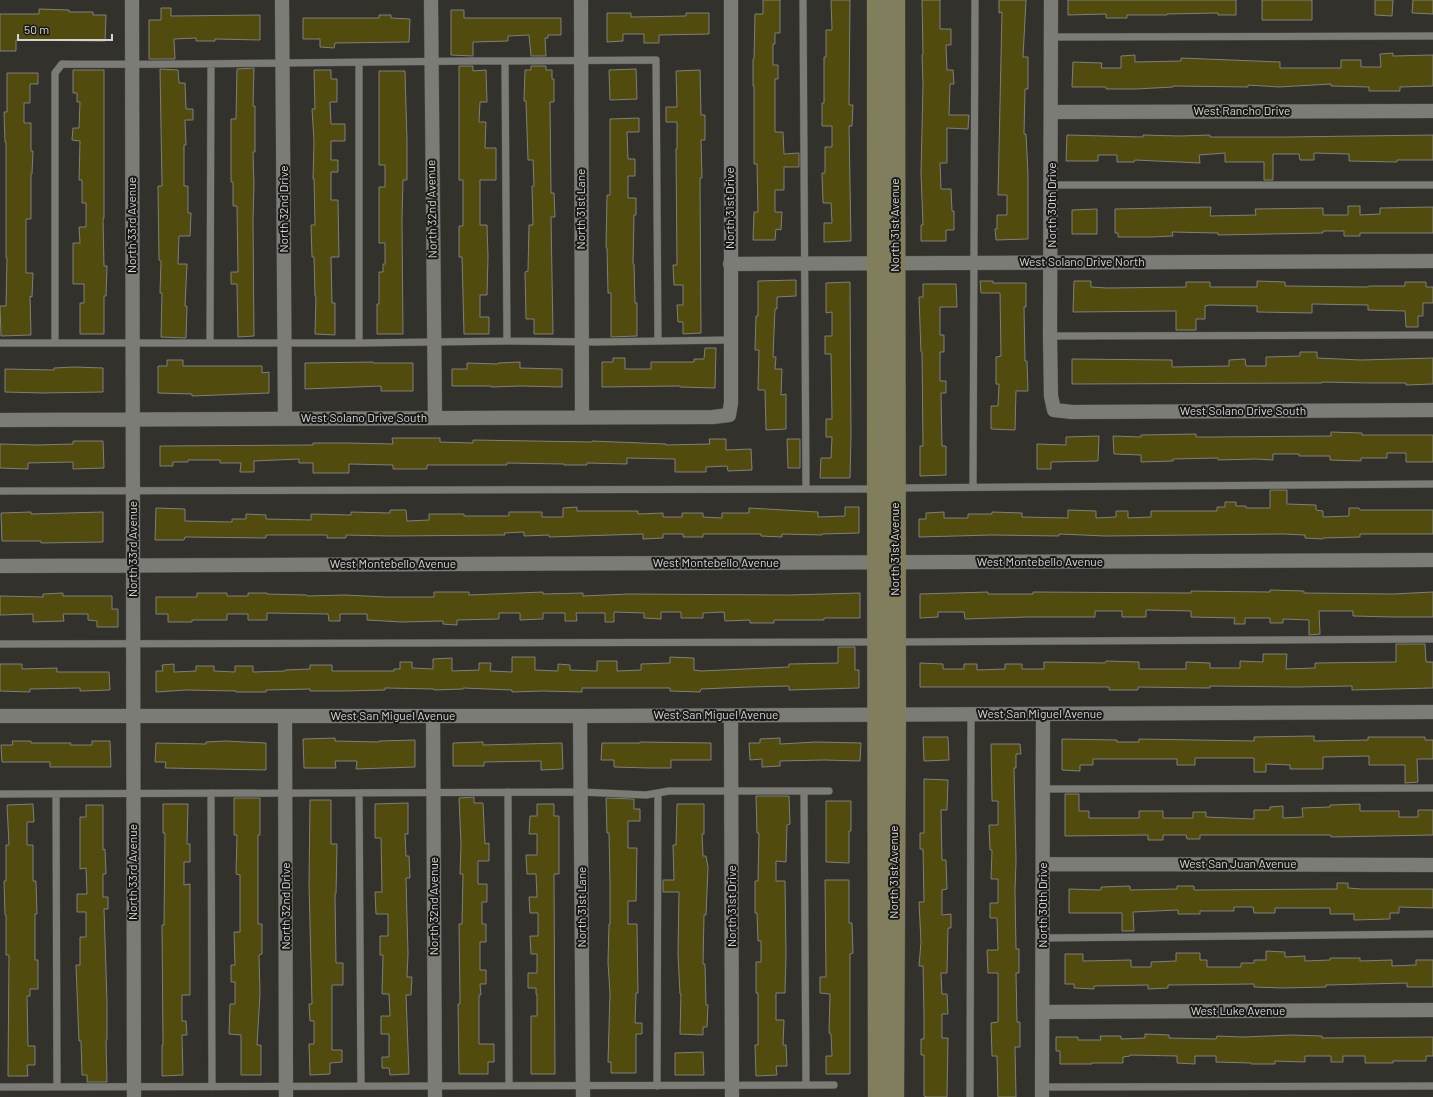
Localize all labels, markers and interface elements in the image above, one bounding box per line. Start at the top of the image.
scale bar [18,16,112,42]
text: 50 m [24,22,49,36]
street label: West Rancho Drive [1194,103,1290,117]
street label: North 32nd Avenue [423,160,439,258]
street label: North 30th Drive [1044,162,1058,248]
street label: North 32nd Drive [276,165,290,253]
street label: North 31st Drive [722,167,736,249]
street label: North 31st Lane [573,169,587,249]
street label: North 33rd Avenue [124,177,138,273]
street label: North 31st Avenue [887,178,901,272]
street label: West Solano Drive North [1019,254,1145,268]
street label: West Solano Drive South [1180,403,1306,417]
street label: West Solano Drive South [301,410,427,424]
street label: North 33rd Avenue [125,501,139,597]
street label: North 31st Avenue [887,502,901,596]
street label: West Montebello Avenue [977,554,1103,568]
street label: West Montebello Avenue [653,555,779,569]
street label: West Montebello Avenue [330,556,456,570]
street label: West San Miguel Avenue [978,706,1102,720]
street label: West San Miguel Avenue [654,707,778,721]
street label: West San Miguel Avenue [331,708,455,722]
street label: North 33rd Avenue [125,824,139,920]
street label: North 31st Avenue [886,825,900,919]
street label: West San Juan Avenue [1179,856,1297,870]
street label: North 32nd Avenue [426,857,440,955]
street label: North 32nd Drive [278,862,292,950]
street label: North 30th Drive [1035,862,1049,948]
street label: North 31st Drive [724,865,738,947]
street label: North 31st Lane [574,867,588,947]
street label: West Luke Avenue [1191,1003,1285,1017]

